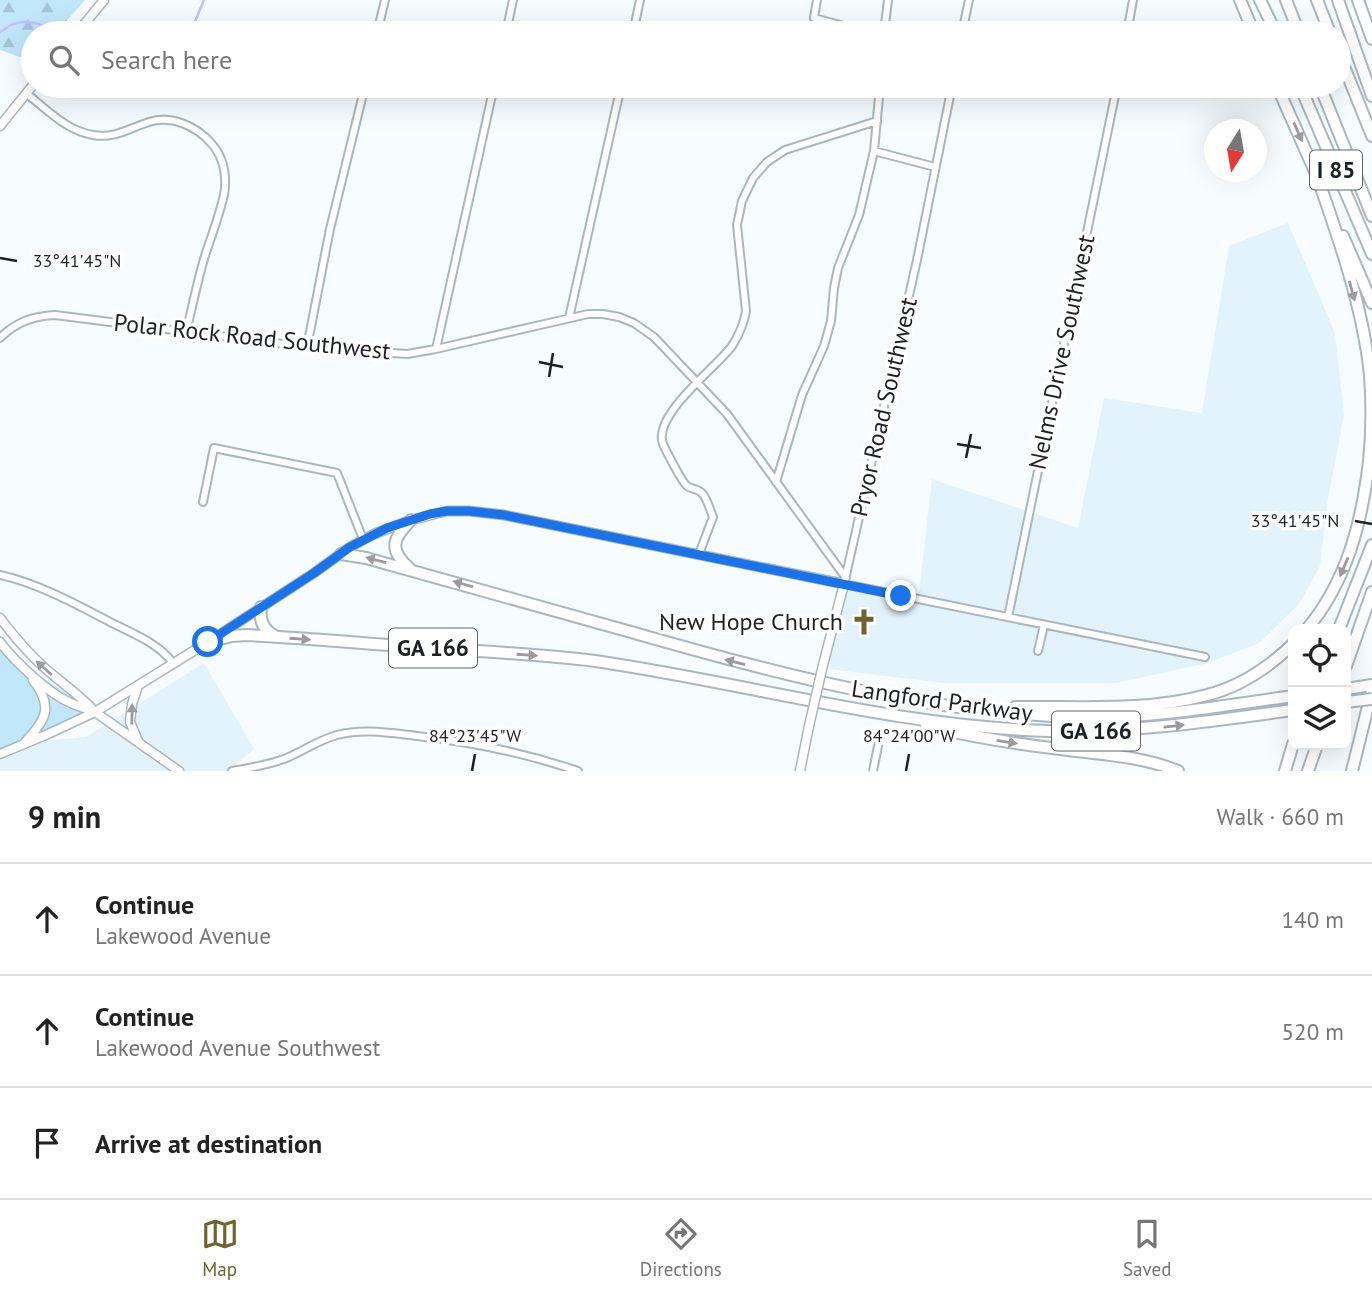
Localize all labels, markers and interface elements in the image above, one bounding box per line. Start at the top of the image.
search box [21,21,1351,98]
icon: search [45,41,83,79]
text: Search here [101,43,232,76]
north arrow [1204,119,1267,182]
one-way arrow [1292,122,1303,143]
road number: I 85 [1310,150,1362,190]
street label: Nelms Drive Southwest [1021,232,1102,472]
text: 33°41'45"N [33,249,121,272]
one-way arrow [1348,281,1358,302]
street label: Pryor Road Southwest [843,294,924,519]
street label: Polar Rock Road Southwest [112,307,392,366]
text: 33°41'45"N [1251,509,1339,532]
one-way arrow [365,554,387,565]
one-way arrow [1338,557,1350,577]
one-way arrow [452,579,473,589]
route end [885,580,916,611]
place label: New Hope Church [659,606,843,637]
church icon: New Hope Church [849,607,879,637]
map controls [1288,624,1351,750]
button: locate [1288,624,1351,687]
route start [192,626,223,657]
road number: GA 166 [389,628,477,668]
one-way arrow [289,634,311,645]
one-way arrow [516,650,538,661]
one-way arrow [723,656,745,667]
one-way arrow [36,661,53,676]
street label: Langford Parkway [850,672,1035,729]
button: layers [1288,687,1351,750]
one-way arrow [126,703,138,725]
road number: GA 166 [1052,712,1140,750]
one-way arrow [1163,720,1185,731]
text: 84°23'45"W [429,724,521,747]
text: 84°24'00"W [863,724,955,747]
one-way arrow [996,736,1018,747]
text: 9 min [28,797,101,836]
text: Walk · 660 m [1217,802,1344,831]
text: Continue [95,888,194,921]
icon: ahead [28,900,66,938]
text: 140 m [1282,905,1344,934]
text: Lakewood Avenue [95,921,271,950]
text: Continue [95,1000,194,1033]
icon: ahead [28,1012,66,1050]
text: 520 m [1282,1017,1344,1046]
text: Lakewood Avenue Southwest [95,1033,380,1062]
icon: arrive [28,1124,66,1162]
text: Arrive at destination [95,1127,322,1160]
tab: Map [201,1215,239,1281]
tab: Directions [640,1215,722,1281]
tab: Saved [1123,1215,1171,1281]

